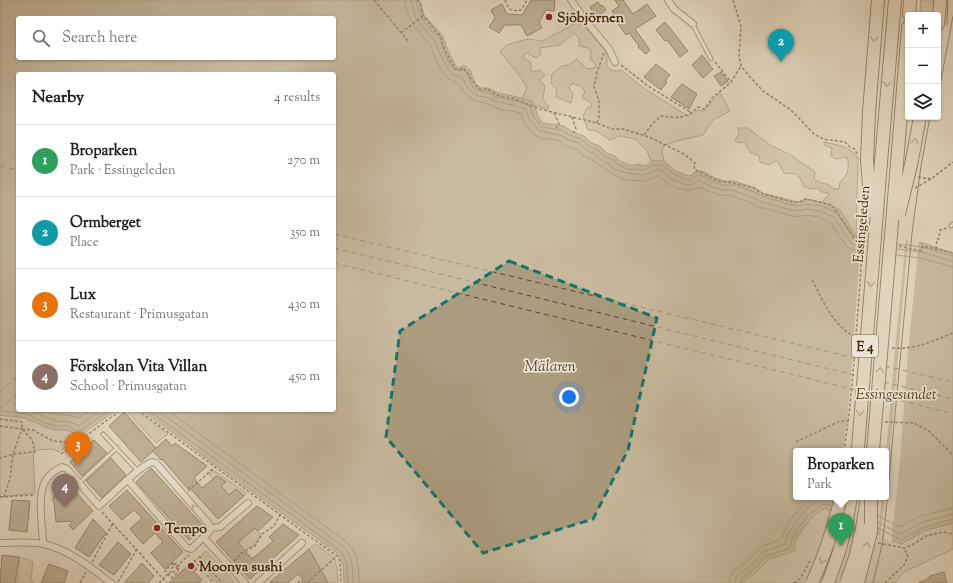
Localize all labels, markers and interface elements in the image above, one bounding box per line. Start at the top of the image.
place label: Sjöbjörnen [557,9,625,29]
marker: Sjöbjörnen [544,12,554,22]
map controls [905,12,941,120]
button: + [905,12,941,48]
search box [16,16,336,60]
icon: search [30,27,52,49]
text: Search here [62,28,137,49]
pin: 2 [768,29,794,62]
one-way arrow [870,36,879,42]
button: − [905,48,941,84]
one-way arrow [883,81,892,87]
button: layers [905,84,941,120]
text: Nearby [32,86,84,110]
text: 4 results [274,89,320,107]
one-way arrow [911,138,919,144]
text: Broparken [70,141,137,162]
text: 1 [43,152,47,170]
text: 270 m [287,152,320,170]
text: Park · Essingeleden [70,162,176,180]
street label: Essingeleden [850,185,876,264]
text: Ormberget [70,213,141,234]
text: 2 [42,224,48,242]
text: 350 m [290,224,320,242]
text: Place [70,234,99,252]
one-way arrow [866,281,875,287]
text: Lux [70,285,96,306]
text: 3 [42,296,48,314]
text: 430 m [288,296,320,314]
text: Restaurant · Primusgatan [70,306,209,324]
road number: E 4 [852,335,878,357]
text: Förskolan Vita Villan [70,357,207,378]
water label: Mälaren [524,357,576,378]
one-way arrow [875,367,884,373]
text: 4 [42,368,48,386]
text: 450 m [289,368,320,386]
text: School · Primusgatan [70,378,187,396]
water label: Essingesundet [856,385,937,406]
your location [559,387,579,407]
one-way arrow [855,410,864,416]
pin: 3 [65,432,91,465]
popup [793,448,889,500]
text: Broparken [807,455,875,476]
pin: 4 [52,474,78,507]
text: Park [807,476,832,494]
one-way arrow [192,504,199,512]
pin: 1 [828,513,854,546]
place label: Tempo [165,520,207,540]
marker: Tempo [152,523,162,533]
one-way arrow [863,542,871,548]
place label: Moonya sushi [199,558,283,578]
one-way arrow [818,558,826,565]
marker: Moonya sushi [186,561,196,571]

